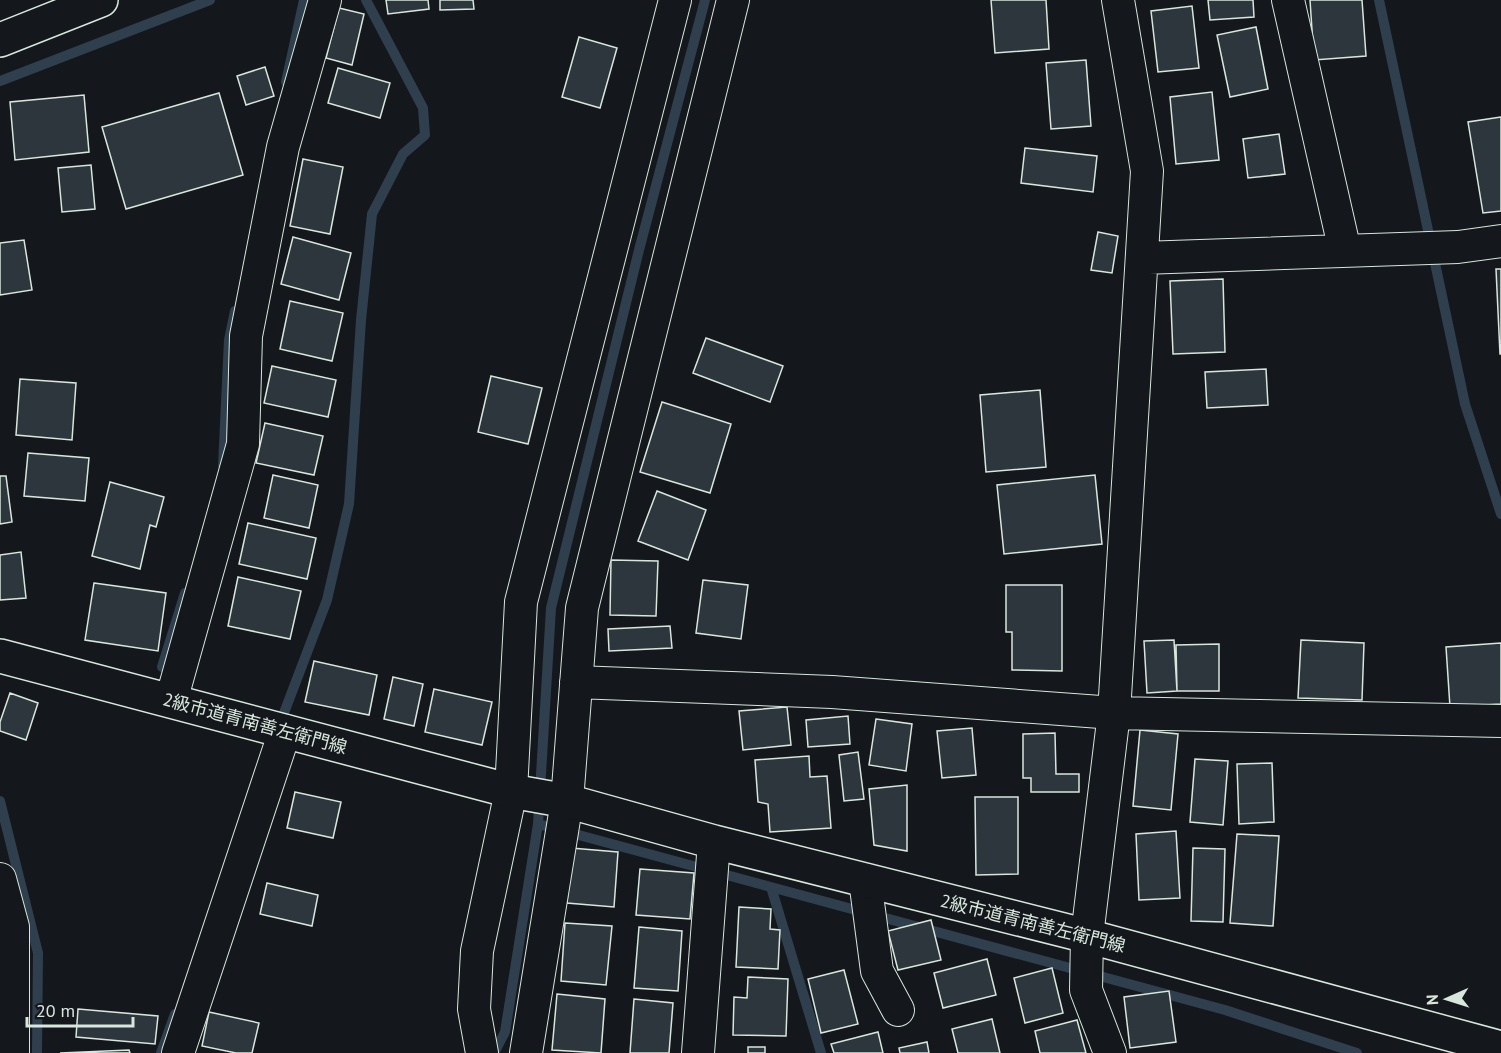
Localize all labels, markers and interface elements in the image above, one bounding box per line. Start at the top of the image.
street label: 2級市道青南善左衛門線 [160,687,350,759]
street label: 2級市道青南善左衛門線 [938,889,1128,957]
north arrow [1417,969,1477,1029]
scale bar [27,990,134,1028]
text: N [1422,994,1442,1006]
text: 20 m [36,999,75,1022]

